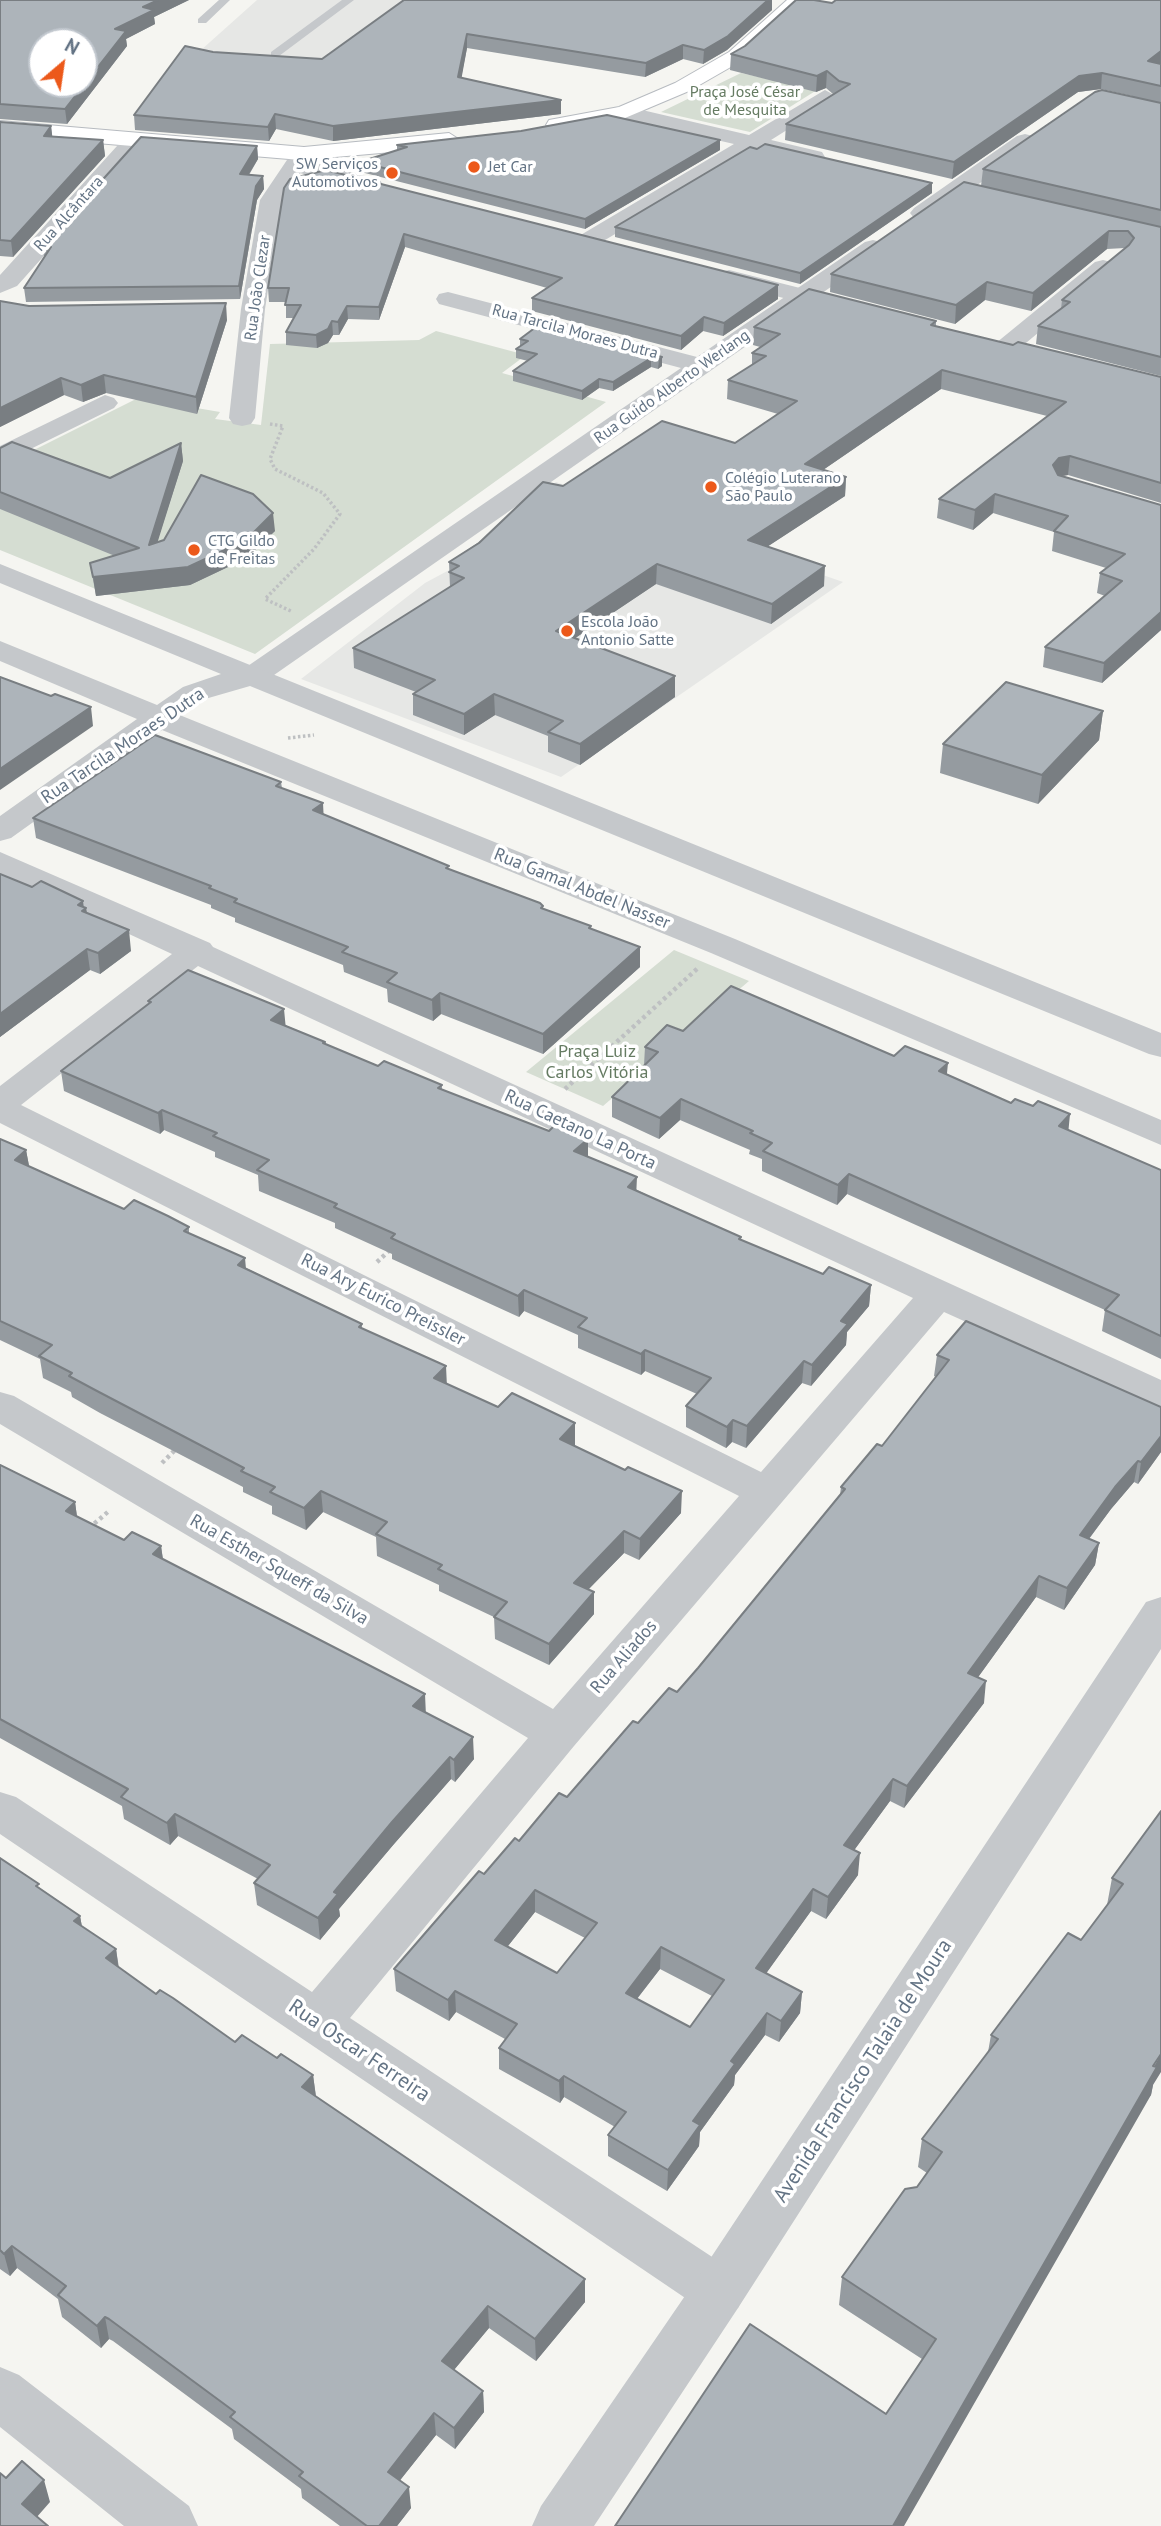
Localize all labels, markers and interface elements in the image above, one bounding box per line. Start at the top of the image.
north arrow [28,28,98,98]
text: N [61,33,83,60]
park label: Praça José César de Mesquita [690,82,800,120]
place label: SW Serviços Automotivos [292,154,378,192]
place label: Jet Car [488,157,533,177]
marker: Jet Car [466,159,482,175]
marker: SW Serviços Automotivos [384,165,400,181]
street label: Rua Alcântara [30,172,108,256]
street label: Rua João Clezar [241,234,275,342]
street label: Rua Tarcila Moraes Dutra [490,301,660,363]
street label: Rua Guido Alberto Werlang [591,326,753,448]
place label: Colégio Luterano São Paulo [725,468,841,506]
marker: Colégio Luterano São Paulo [703,479,719,495]
place label: CTG Gildo de Freitas [208,531,275,569]
marker: CTG Gildo de Freitas [186,542,202,558]
place label: Escola João Antonio Satte [581,612,674,650]
marker: Escola João Antonio Satte [559,623,575,639]
street label: Rua Tarcila Moraes Dutra [37,683,209,809]
street label: Rua Gamal Abdel Nasser [491,844,673,934]
park label: Praça Luiz Carlos Vitória [546,1041,648,1084]
street label: Rua Caetano La Porta [501,1085,659,1175]
street label: Rua Ary Eurico Preissler [297,1249,469,1351]
street label: Rua Esther Squeff da Silva [186,1510,372,1630]
street label: Rua Aliados [586,1616,662,1698]
street label: Avenida Francisco Talaia de Moura [768,1935,958,2207]
street label: Rua Oscar Ferreira [284,1994,434,2108]

